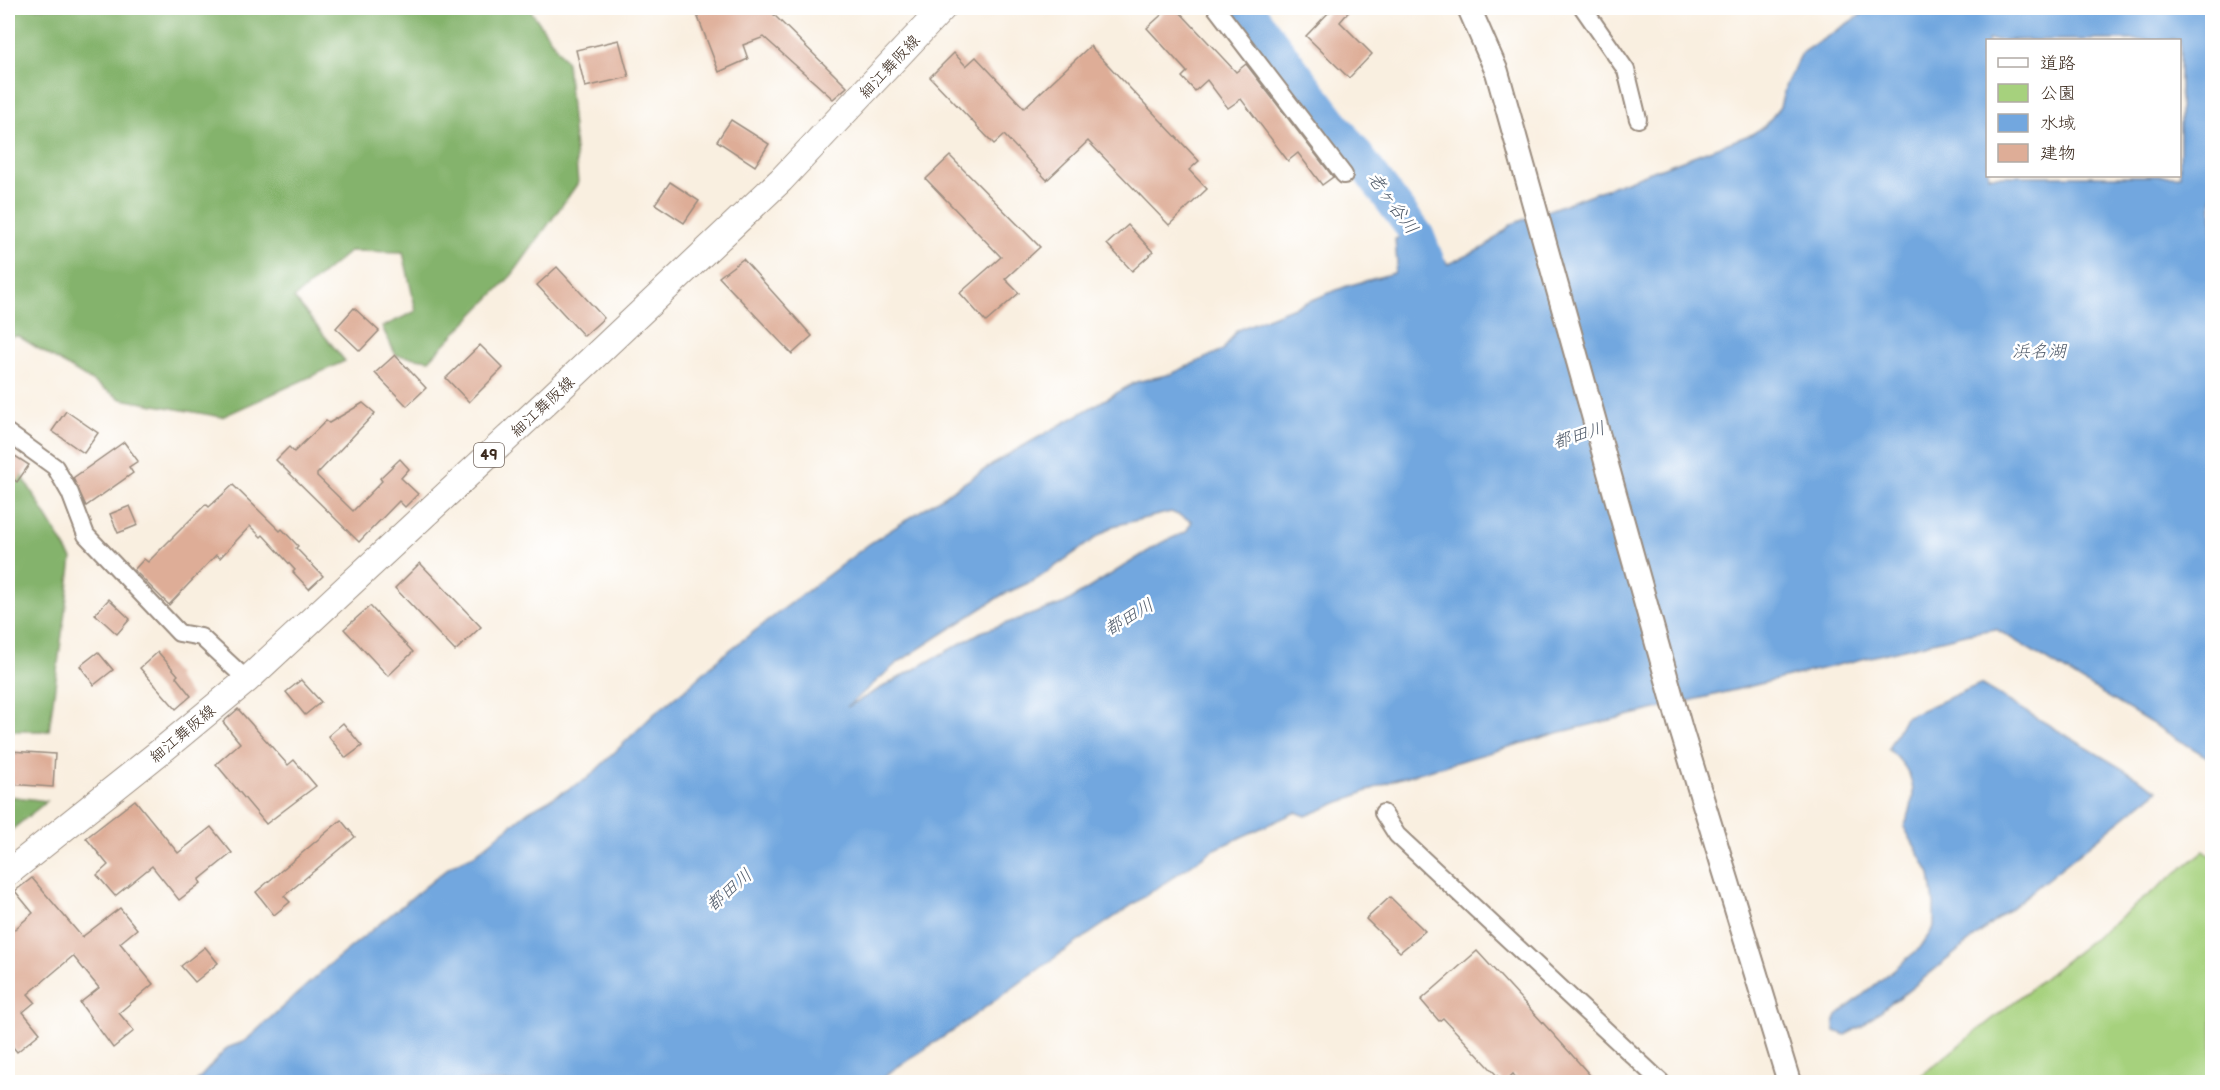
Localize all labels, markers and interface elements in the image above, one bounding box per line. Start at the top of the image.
street label: 細江舞阪線 [856,31,924,103]
legend [1986,39,2181,177]
text: 道路 [2040,53,2076,74]
text: 公園 [2040,83,2076,104]
text: 水域 [2040,113,2076,134]
text: 建物 [2040,143,2076,164]
water label: 老ヶ谷川 [1363,168,1422,239]
water label: 浜名湖 [2012,341,2068,362]
street label: 細江舞阪線 [507,373,579,441]
water label: 都田川 [1550,418,1608,453]
road number: 49 [474,443,504,467]
water label: 都田川 [1101,595,1158,640]
street label: 細江舞阪線 [146,701,220,767]
water label: 都田川 [702,865,757,916]

